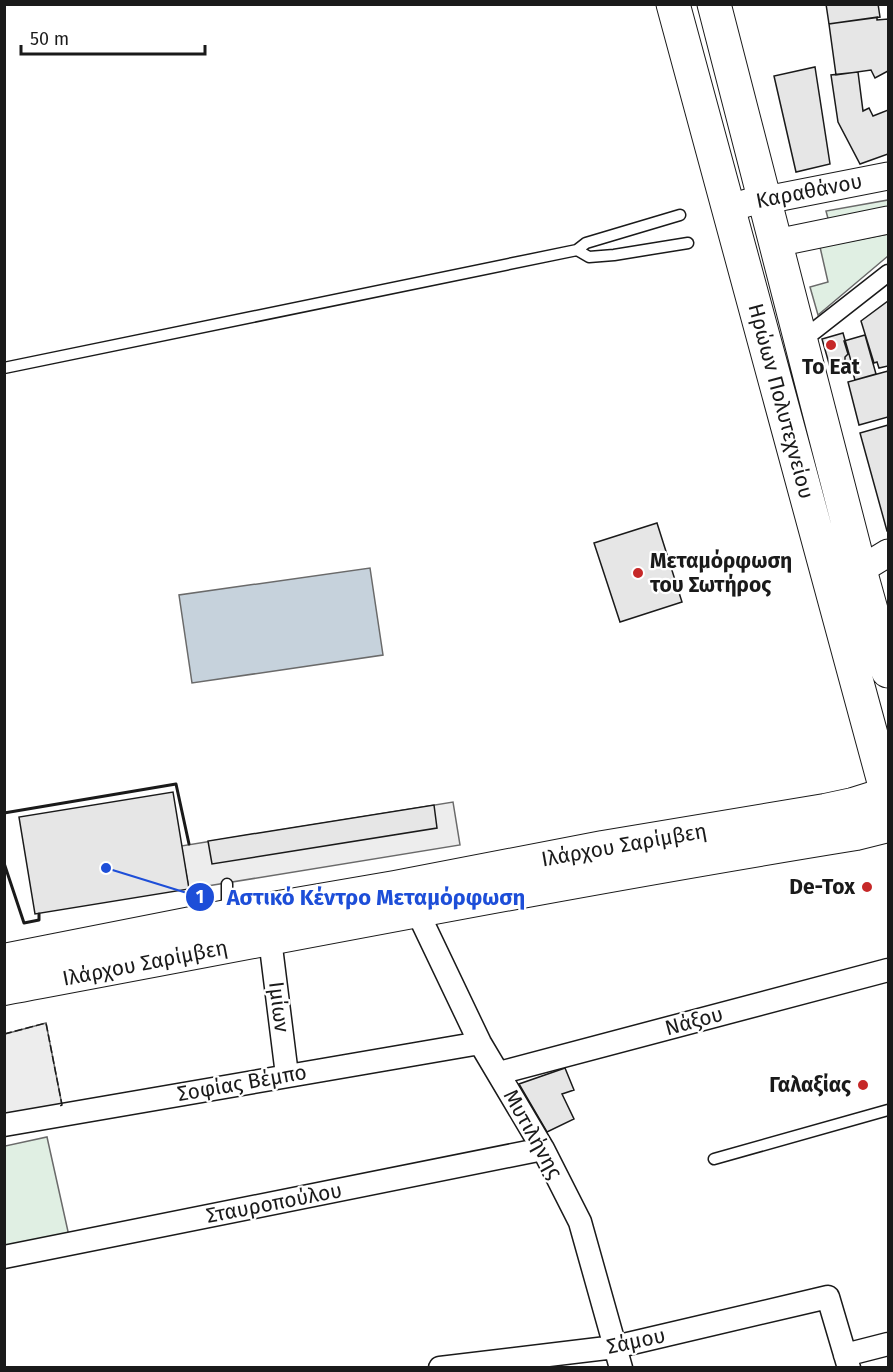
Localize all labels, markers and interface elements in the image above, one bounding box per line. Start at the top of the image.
scale bar [21,18,206,56]
text: 50 m [30,28,69,50]
street label: Καραθάνου [754,168,864,214]
street label: Ηρώων Πολυτεχνείου [742,300,820,502]
marker: To Eat [824,338,838,352]
place label: To Eat [802,354,861,380]
place label: Μεταμόρφωση του Σωτήρος [649,548,792,598]
marker: Μεταμόρφωση του Σωτήρος [631,566,645,580]
street label: Ιλάρχου Σαρίμβεη [539,818,709,872]
place label: De-Tox [789,874,855,900]
callout: Αστικό Κέντρο Μεταμόρφωση [185,877,538,917]
marker: De-Tox [860,880,874,894]
text: Αστικό Κέντρο Μεταμόρφωση [226,884,525,911]
text: 1 [196,886,204,908]
street label: Ιλάρχου Σαρίμβεη [60,934,230,992]
street label: Ιμίων [263,980,295,1034]
street label: Νάξου [662,1001,726,1041]
street label: Σοφίας Βέμπο [175,1059,309,1107]
place label: Γαλαξίας [769,1072,851,1098]
marker: Γαλαξίας [856,1078,870,1092]
street label: Μυτιλήνης [498,1085,568,1183]
street label: Σταυροπούλου [204,1177,344,1229]
street label: Σάμου [604,1322,668,1360]

